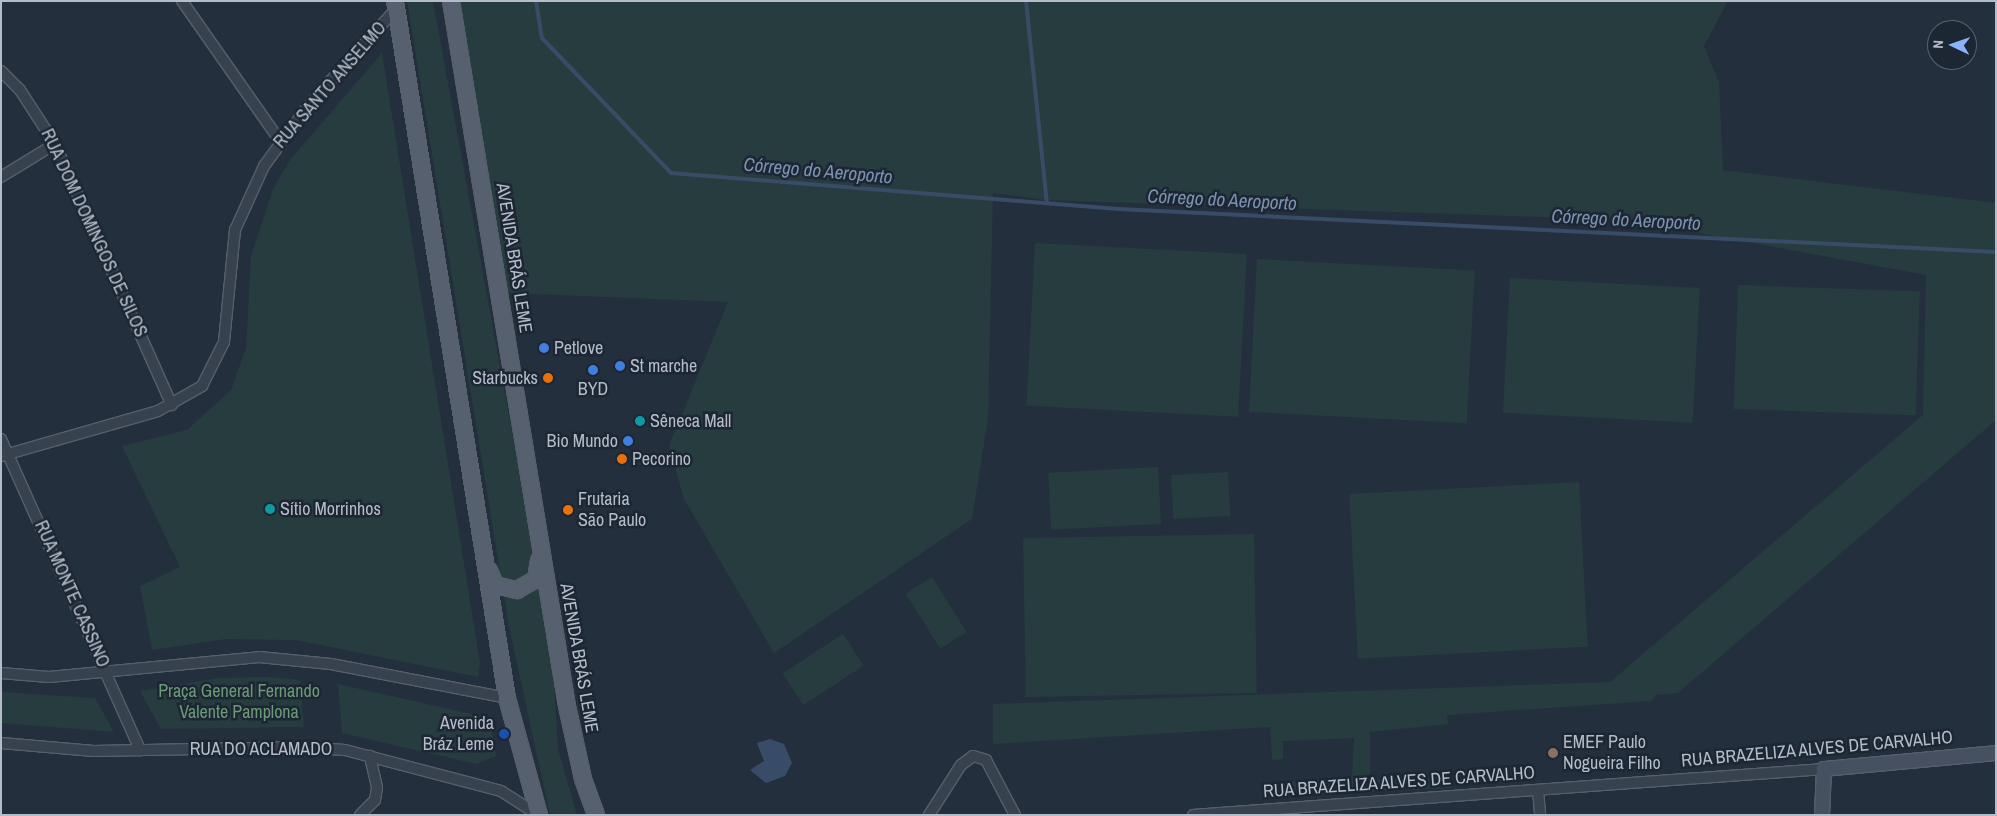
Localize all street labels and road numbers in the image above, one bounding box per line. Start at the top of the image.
street label: RUA SANTO ANSELMO [269,17,391,153]
street label: RUA DOM DOMINGOS DE SILOS [36,125,152,341]
street label: AVENIDA BRÁS LEME [491,181,537,335]
street label: RUA MONTE CASSINO [30,517,114,671]
street label: AVENIDA BRÁS LEME [555,581,603,735]
street label: RUA BRAZELIZA ALVES DE CARVALHO [1679,726,1955,772]
street label: RUA DO ACLAMADO [189,738,333,760]
street label: RUA BRAZELIZA ALVES DE CARVALHO [1261,762,1537,802]

